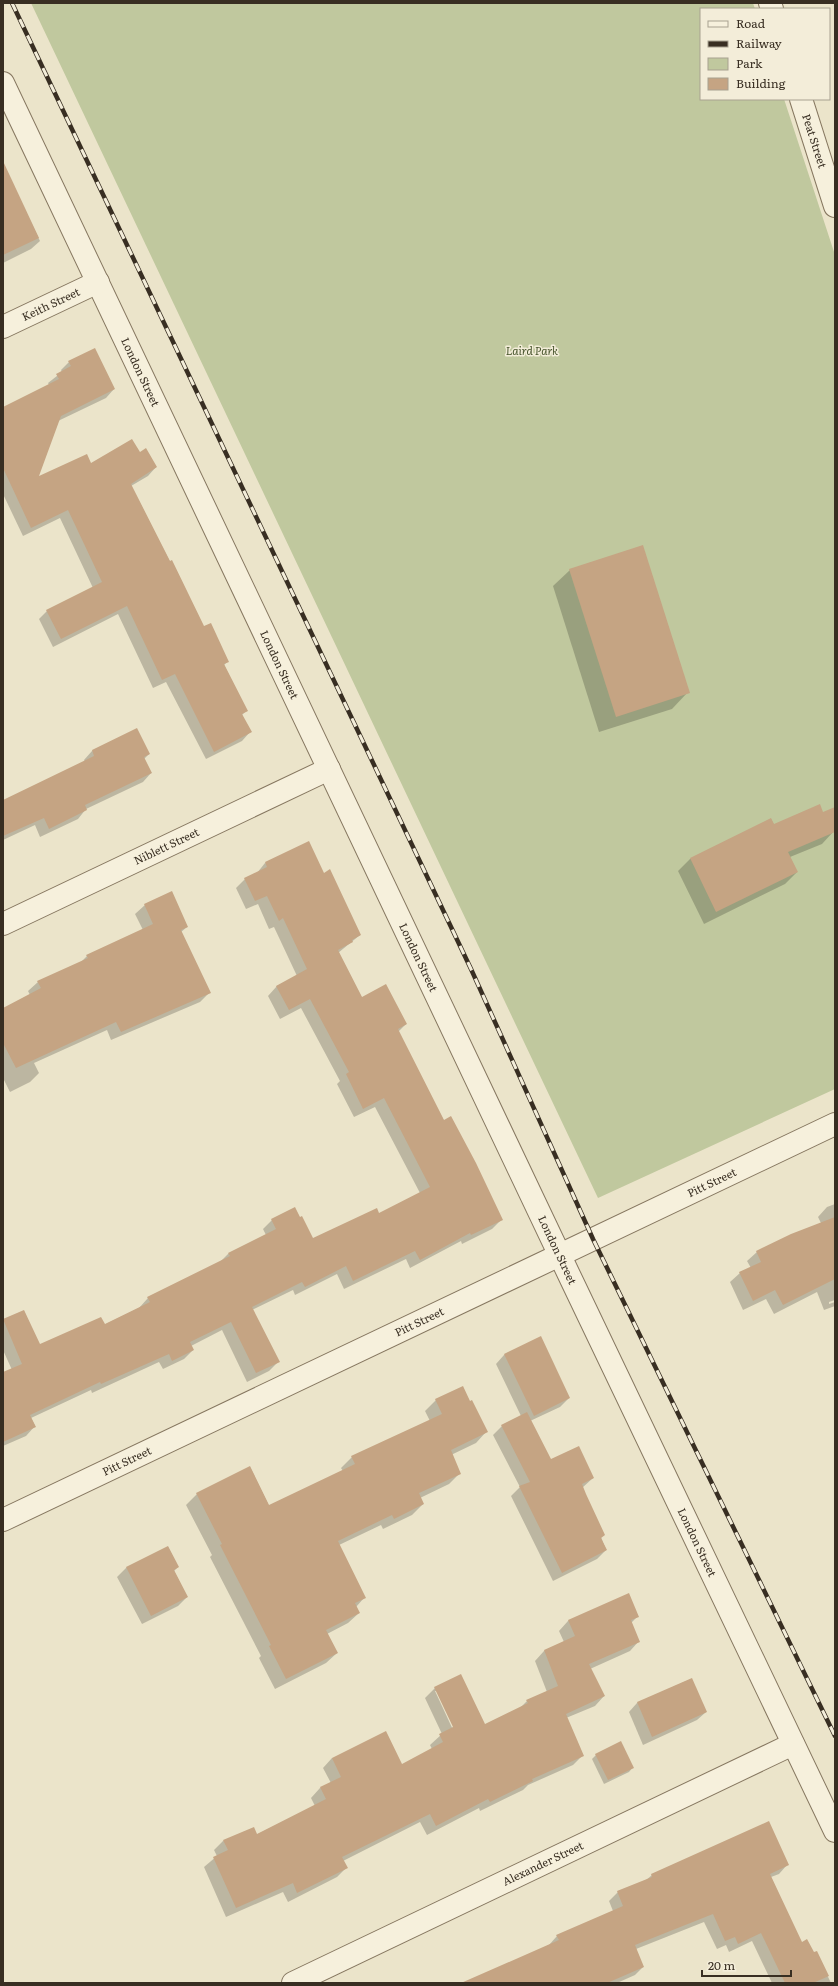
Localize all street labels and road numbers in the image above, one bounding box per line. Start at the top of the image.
street label: Peat Street [799,111,832,170]
street label: Keith Street [19,283,83,324]
street label: London Street [118,335,165,409]
street label: London Street [257,627,304,702]
street label: Niblett Street [131,823,202,868]
street label: London Street [396,920,443,995]
street label: Pitt Street [684,1163,739,1200]
street label: London Street [535,1213,582,1287]
street label: Pitt Street [392,1302,447,1340]
street label: Pitt Street [99,1441,154,1479]
street label: London Street [675,1505,721,1580]
street label: Alexander Street [499,1836,586,1889]

